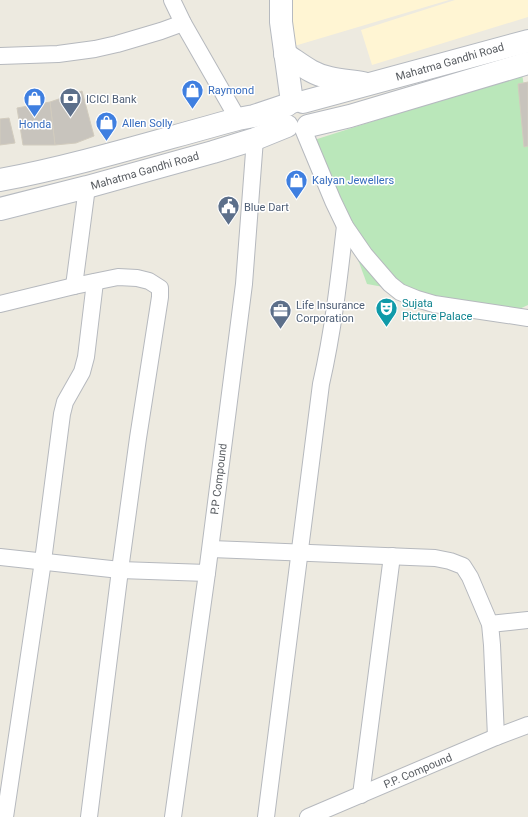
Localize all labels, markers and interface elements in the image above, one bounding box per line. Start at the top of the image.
street label: Mahatma Gandhi Road [394,40,506,84]
shop icon: Raymond [180,77,206,110]
place label: Raymond [208,84,254,97]
shop icon: Honda [22,85,48,118]
bank icon: ICICI Bank [58,86,84,119]
place label: ICICI Bank [86,93,137,106]
shop icon: Allen Solly [93,110,119,143]
place label: Allen Solly [122,117,173,130]
place label: Honda [19,118,51,131]
street label: Mahatma Gandhi Road [89,149,201,193]
shop icon: Kalyan Jewellers [284,167,310,200]
place label: Kalyan Jewellers [312,174,394,187]
public building icon: Blue Dart [215,194,241,227]
place label: Blue Dart [244,201,289,214]
theatre icon: Sujata Picture Palace [373,296,399,329]
place label: Sujata Picture Palace [402,297,473,323]
office icon: Life Insurance Corporation [268,298,294,331]
place label: Life Insurance Corporation [296,299,365,325]
street label: P.P Compound [208,443,230,515]
street label: P.P. Compound [382,751,454,791]

